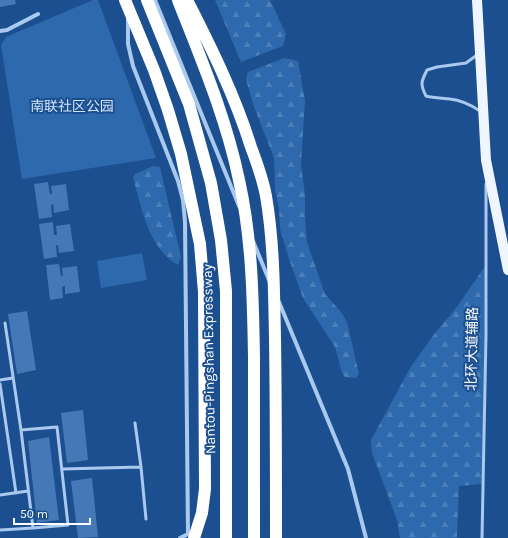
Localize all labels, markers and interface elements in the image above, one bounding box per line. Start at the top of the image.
park label: 南联社区公园 [30,98,114,115]
street label: Nantou-Pingshan Expressway [199,263,219,454]
street label: 北环大道辅路 [463,307,481,391]
scale bar [14,500,90,526]
text: 50 m [20,507,48,521]

